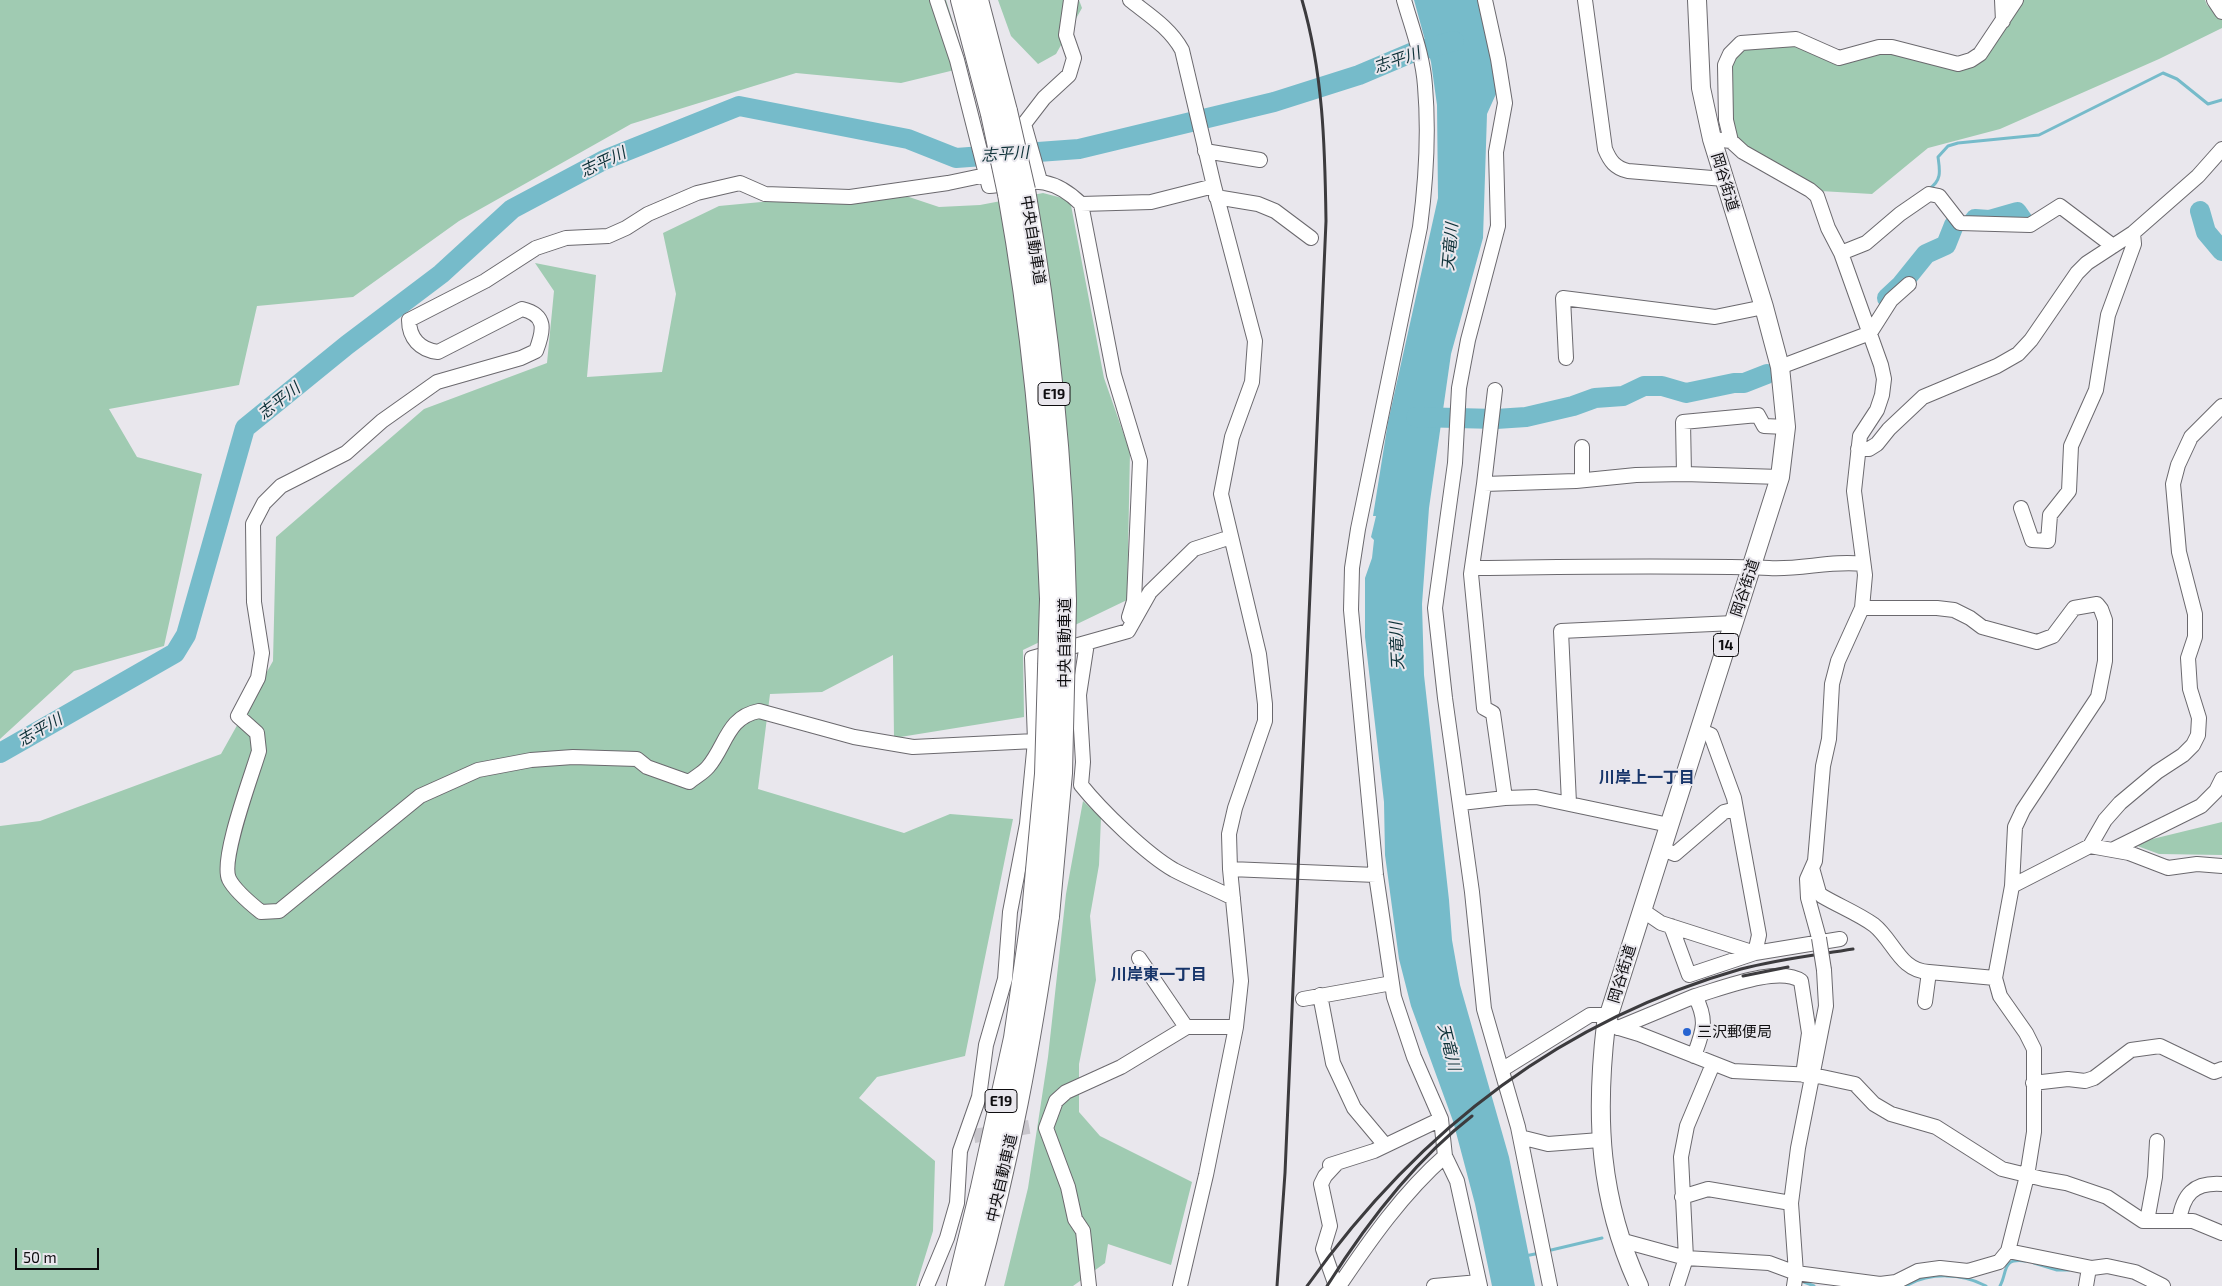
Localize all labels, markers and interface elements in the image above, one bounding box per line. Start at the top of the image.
water label: 志平川 [1371,43,1423,77]
water label: 志平川 [577,143,629,181]
water label: 志平川 [980,143,1030,165]
street label: 岡谷街道 [1708,151,1742,213]
street label: 中央自動車道 [1017,194,1049,286]
water label: 天竜川 [1438,222,1462,272]
water label: 志平川 [254,379,304,423]
road number: E19 [1038,382,1070,406]
street label: 岡谷街道 [1727,557,1763,619]
street label: 中央自動車道 [1056,598,1074,688]
water label: 天竜川 [1386,622,1408,670]
road number: 14 [1714,634,1738,656]
water label: 志平川 [14,710,66,750]
district label: 川岸上一丁目 [1599,768,1695,788]
street label: 岡谷街道 [1605,943,1639,1005]
district label: 川岸東一丁目 [1111,965,1207,985]
water label: 天竜川 [1434,1021,1464,1073]
place label: 三沢郵便局 [1697,1023,1772,1041]
marker: 三沢郵便局 [1681,1026,1693,1038]
road number: E19 [985,1090,1017,1112]
street label: 中央自動車道 [983,1132,1021,1224]
scale bar [18,1238,101,1270]
text: 50 m [23,1248,57,1266]

